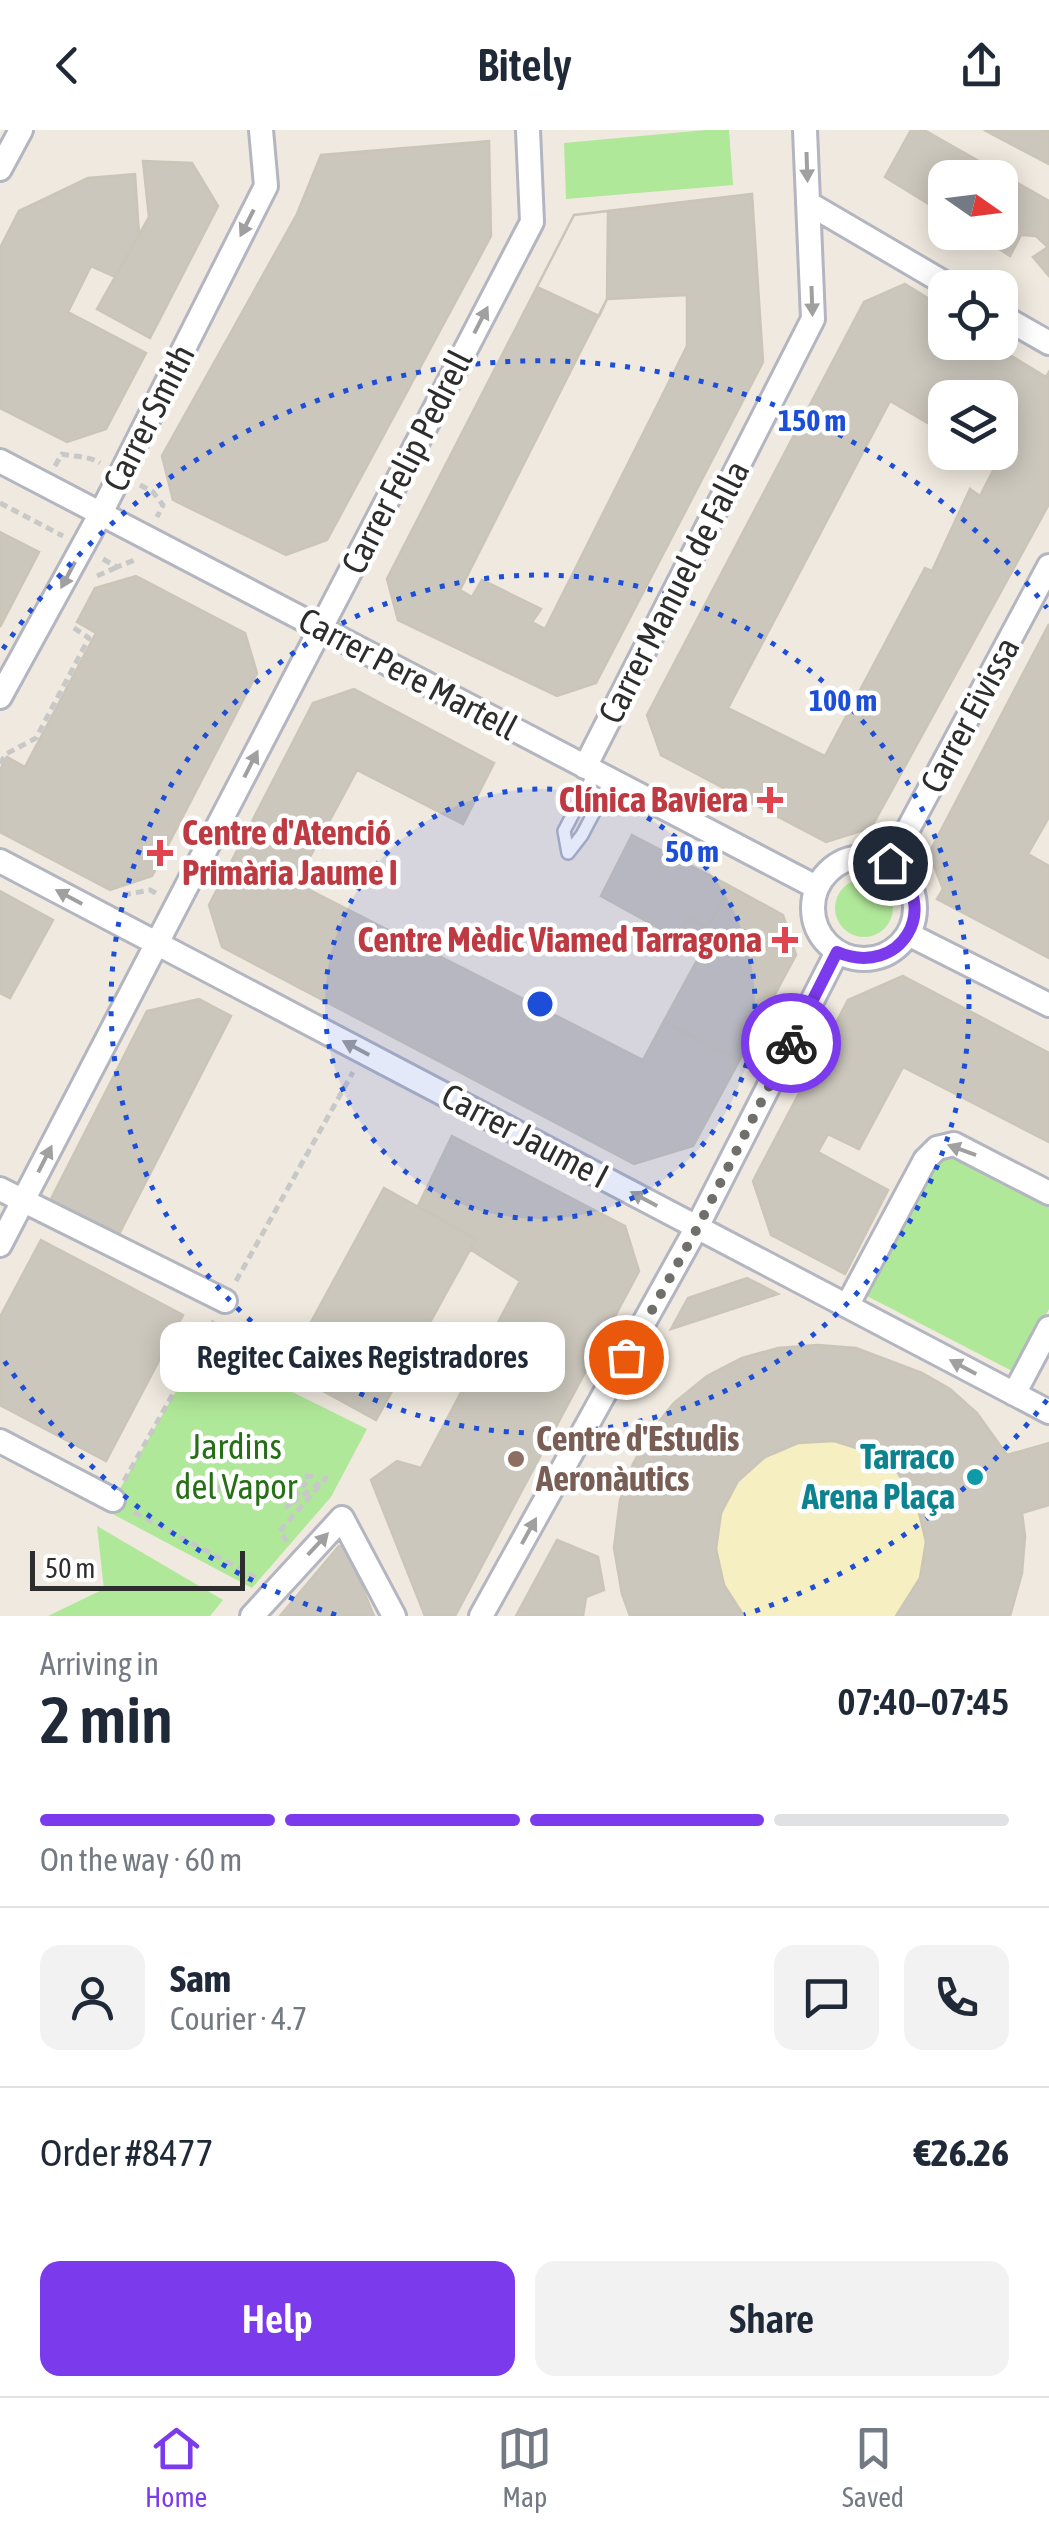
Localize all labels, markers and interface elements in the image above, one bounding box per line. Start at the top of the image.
icon: back [40,38,95,93]
icon: share [954,38,1009,93]
text: Bitely [477,39,572,91]
one-way arrow [799,151,815,183]
north arrow [928,160,1018,250]
map controls [928,160,1018,470]
one-way arrow [239,208,256,237]
button: locate [928,270,1018,360]
one-way arrow [804,285,820,317]
one-way arrow [472,305,489,334]
street label: Carrer Smith [94,338,202,497]
street label: Carrer Felip Pedrell [333,343,480,580]
button: layers [928,380,1018,470]
text: 150 m [778,403,846,437]
street label: Carrer Manuel de Falla [590,454,757,729]
one-way arrow [60,561,77,589]
street label: Carrer Pere Martell [293,599,524,747]
street label: Carrer Eivissa [912,630,1027,799]
text: 100 m [809,683,877,717]
one-way arrow [242,749,259,778]
place label: Clínica Baviera [559,779,748,819]
marker: Clínica Baviera [757,787,783,813]
place label: Centre d'Atenció Primària Jaume I [182,812,398,892]
pin [848,821,933,906]
text: 50 m [665,834,719,868]
icon: home [863,836,918,891]
marker: Centre d'Atenció Primària Jaume I [147,840,173,866]
one-way arrow [54,889,83,906]
place label: Centre Mèdic Viamed Tarragona [358,919,762,959]
marker: Centre Mèdic Viamed Tarragona [772,927,798,953]
centre of rings [522,986,558,1022]
courier [741,993,841,1093]
icon: bike [764,1016,819,1071]
one-way arrow [342,1040,371,1057]
street label: Carrer Jaume I [435,1075,616,1196]
one-way arrow [947,1142,977,1157]
one-way arrow [36,1144,53,1173]
one-way arrow [630,1191,658,1208]
pin [584,1315,669,1400]
callout: Regitec Caixes Registradores [161,1322,566,1392]
icon: bag [599,1330,654,1385]
text: Regitec Caixes Registradores [197,1338,528,1375]
one-way arrow [948,1358,977,1375]
place label: Centre d'Estudis Aeronàutics [535,1418,739,1498]
park label: Jardins del Vapor [175,1426,298,1506]
place label: Tarraco Arena Plaça [801,1436,955,1516]
marker: Centre d'Estudis Aeronàutics [505,1448,527,1470]
marker: Tarraco Arena Plaça [964,1466,986,1488]
one-way arrow [519,1517,537,1545]
one-way arrow [306,1532,329,1556]
scale bar [30,1546,245,1590]
text: 50 m [45,1552,95,1584]
text: Arriving in [40,1645,159,1682]
text: 07:40–07:45 [837,1680,1009,1723]
text: 2 min [40,1682,173,1757]
text: On the way · 60 m [40,1841,242,1878]
button: person [40,1945,145,2050]
button: chat [774,1945,879,2050]
button: phone [904,1945,1009,2050]
text: Sam [170,1957,231,2000]
text: Courier · 4.7 [170,2000,307,2037]
text: Order #8477 [40,2131,213,2174]
text: €26.26 [914,2131,1009,2174]
button: Help [40,2261,515,2376]
button: Share [535,2261,1009,2376]
tab: Home [145,2421,207,2513]
tab: Map [497,2421,552,2513]
tab: Saved [842,2421,904,2513]

